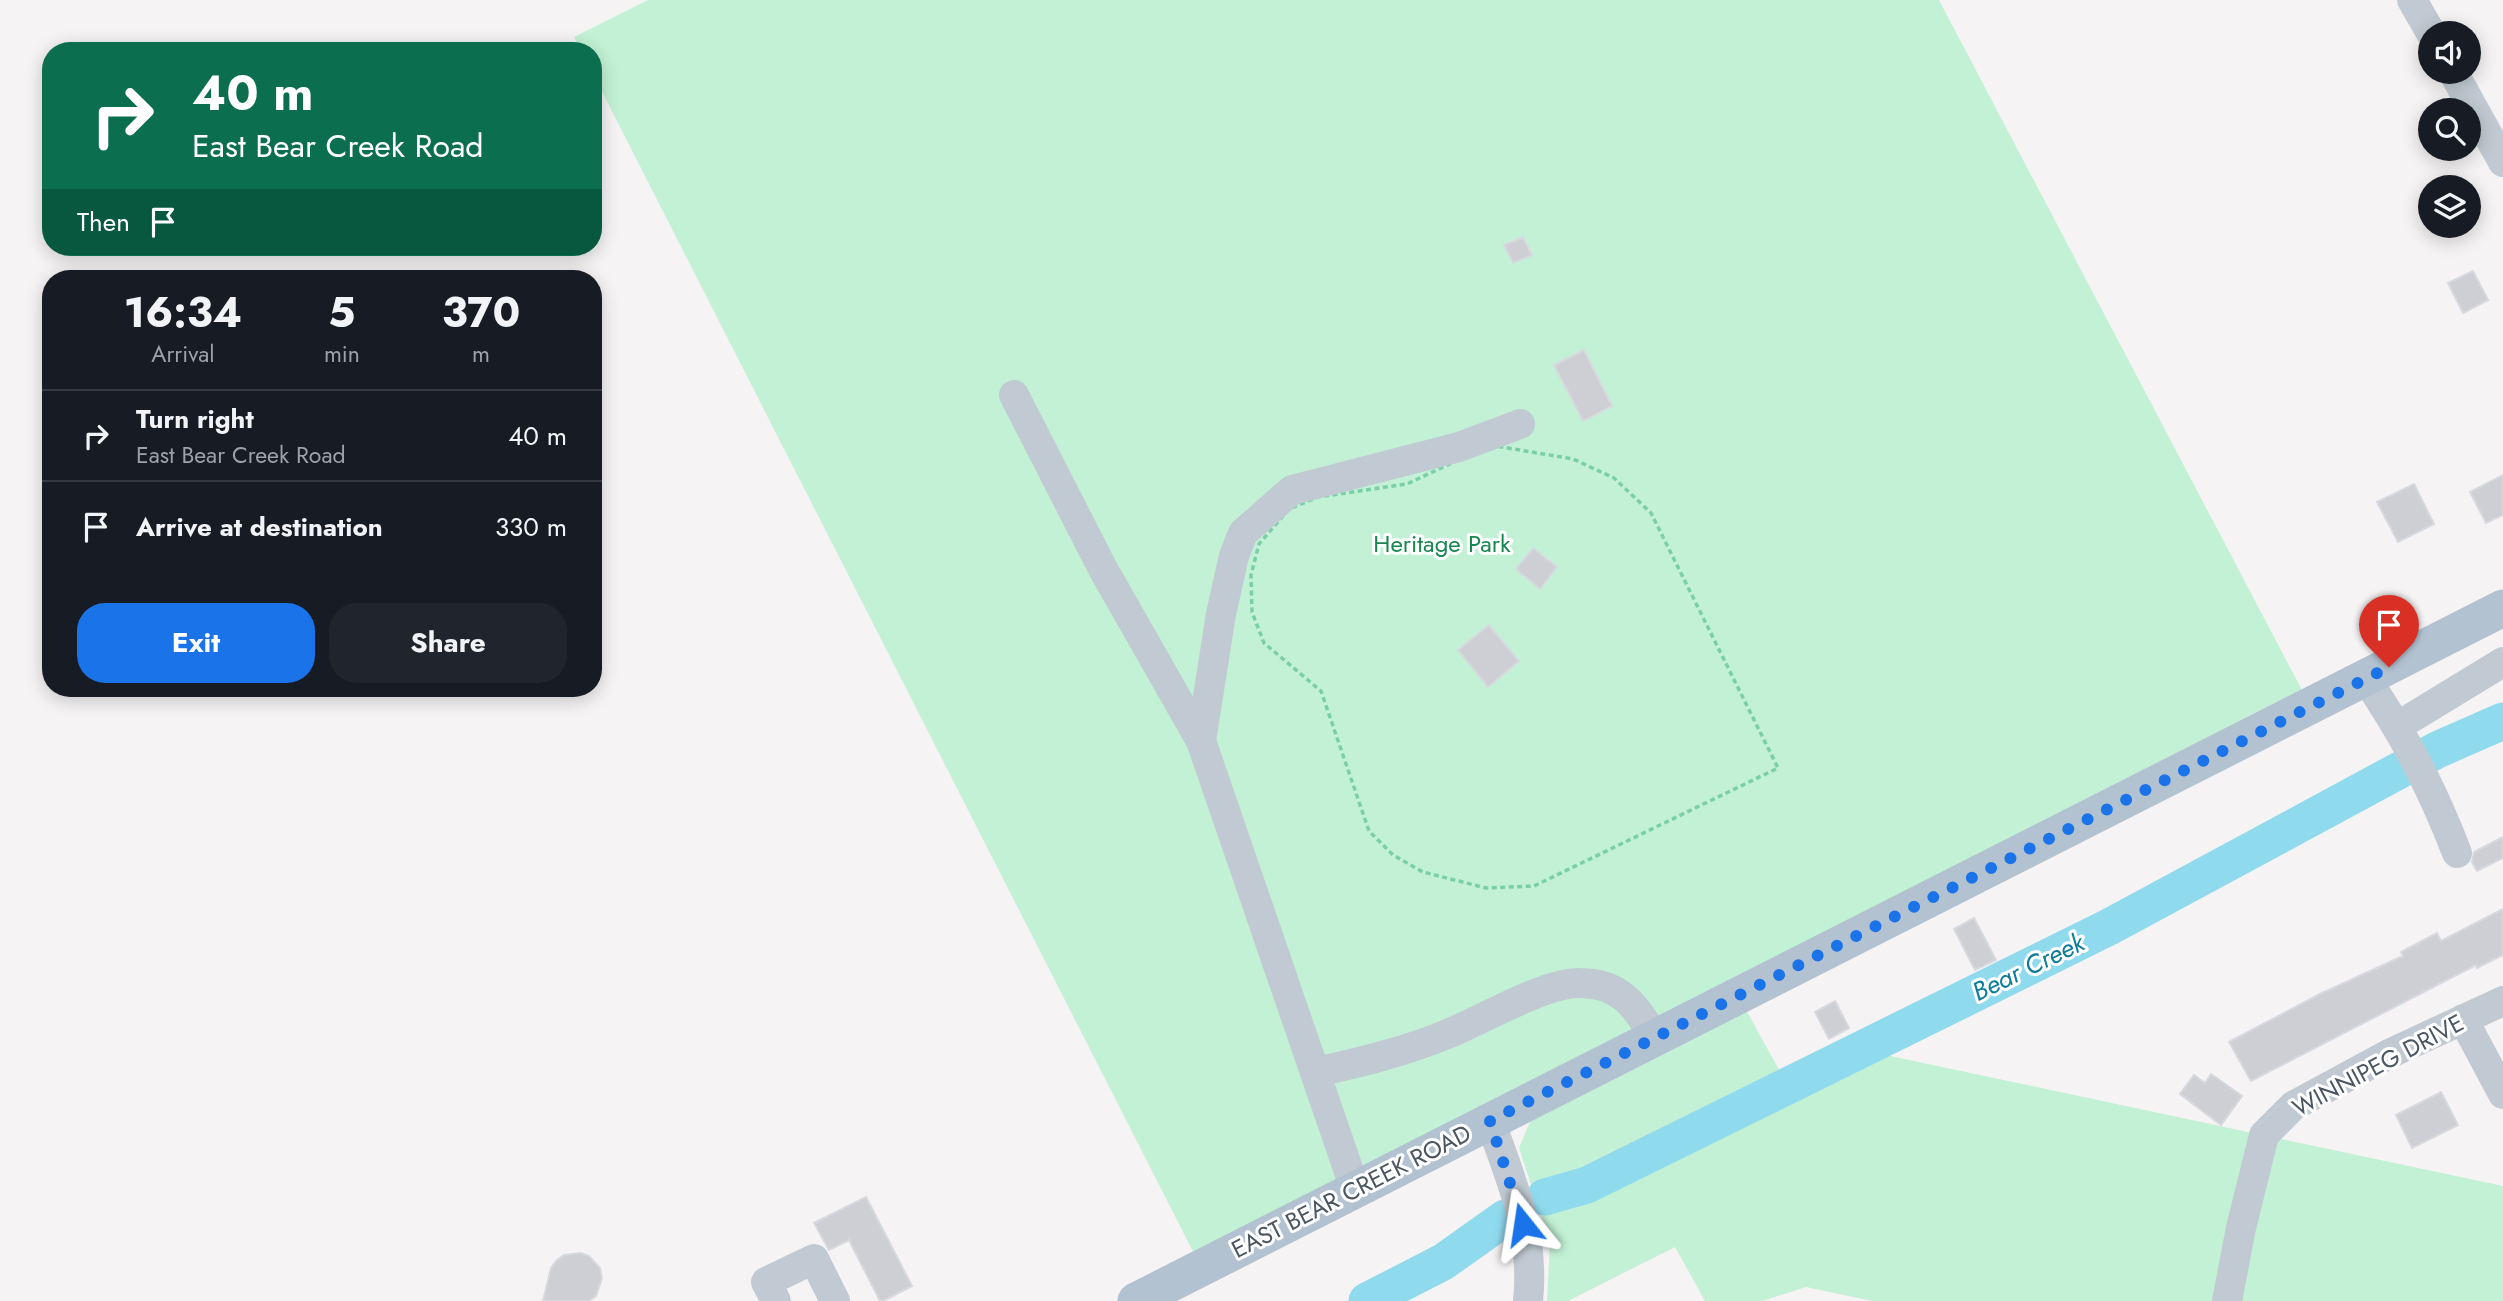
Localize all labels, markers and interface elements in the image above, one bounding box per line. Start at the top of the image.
map controls [2418,21,2481,238]
button: sound [2418,21,2481,84]
text: 40 m [192,58,314,128]
icon: right [77,70,168,161]
button: search [2418,98,2481,161]
text: East Bear Creek Road [192,123,484,169]
button: layers [2418,175,2481,238]
text: Then [77,203,130,241]
icon: arrive [144,203,182,241]
text: 16:34 [124,282,242,343]
text: 5 [328,282,355,343]
text: 370 [442,282,520,343]
text: Arrival [151,337,215,371]
text: min [324,337,360,371]
text: m [472,337,490,371]
text: Turn right [136,400,254,438]
icon: right [77,417,115,455]
text: 40 m [508,417,567,455]
text: East Bear Creek Road [136,438,346,472]
icon: arrive [77,508,115,546]
text: Arrive at destination [136,508,383,546]
text: 330 m [495,508,567,546]
park label: Heritage Park [1373,526,1511,561]
pin [2359,595,2419,667]
button: Exit [77,603,315,683]
button: Share [329,603,567,683]
icon: arrive [2370,606,2408,644]
water label: Bear Creek [1965,923,2092,1011]
street label: WINNIPEG DRIVE [2286,1005,2470,1125]
street label: EAST BEAR CREEK ROAD [1225,1115,1477,1267]
position arrow [1486,1187,1560,1261]

